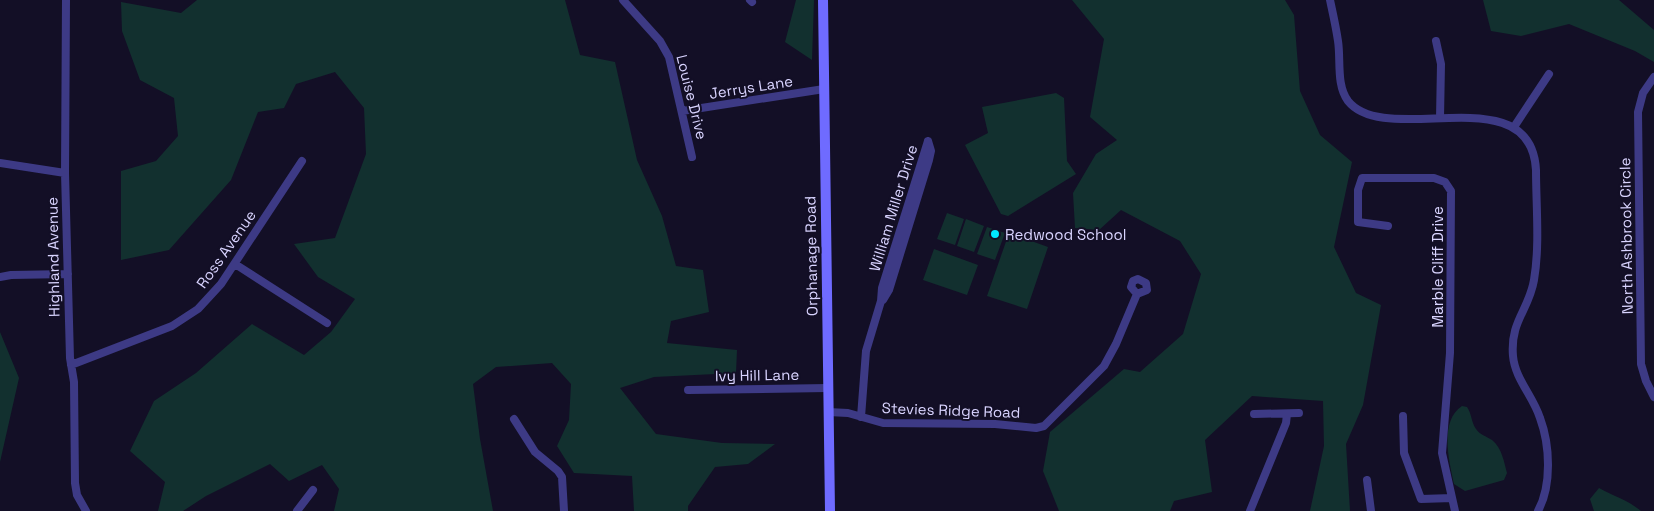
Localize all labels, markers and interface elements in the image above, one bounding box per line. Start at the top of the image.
street label: Louise Drive [672,53,712,142]
street label: Jerrys Lane [708,71,794,103]
street label: William Miller Drive [865,142,921,274]
street label: North Ashbrook Circle [1615,157,1637,315]
street label: Orphanage Road [800,196,822,316]
street label: Highland Avenue [42,197,64,317]
street label: Ross Avenue [192,206,260,292]
street label: Marble Cliff Drive [1428,206,1447,328]
place label: Redwood School [1005,225,1127,244]
marker: Redwood School [989,228,1001,240]
street label: Ivy Hill Lane [715,365,799,385]
street label: Stevies Ridge Road [881,398,1021,422]

